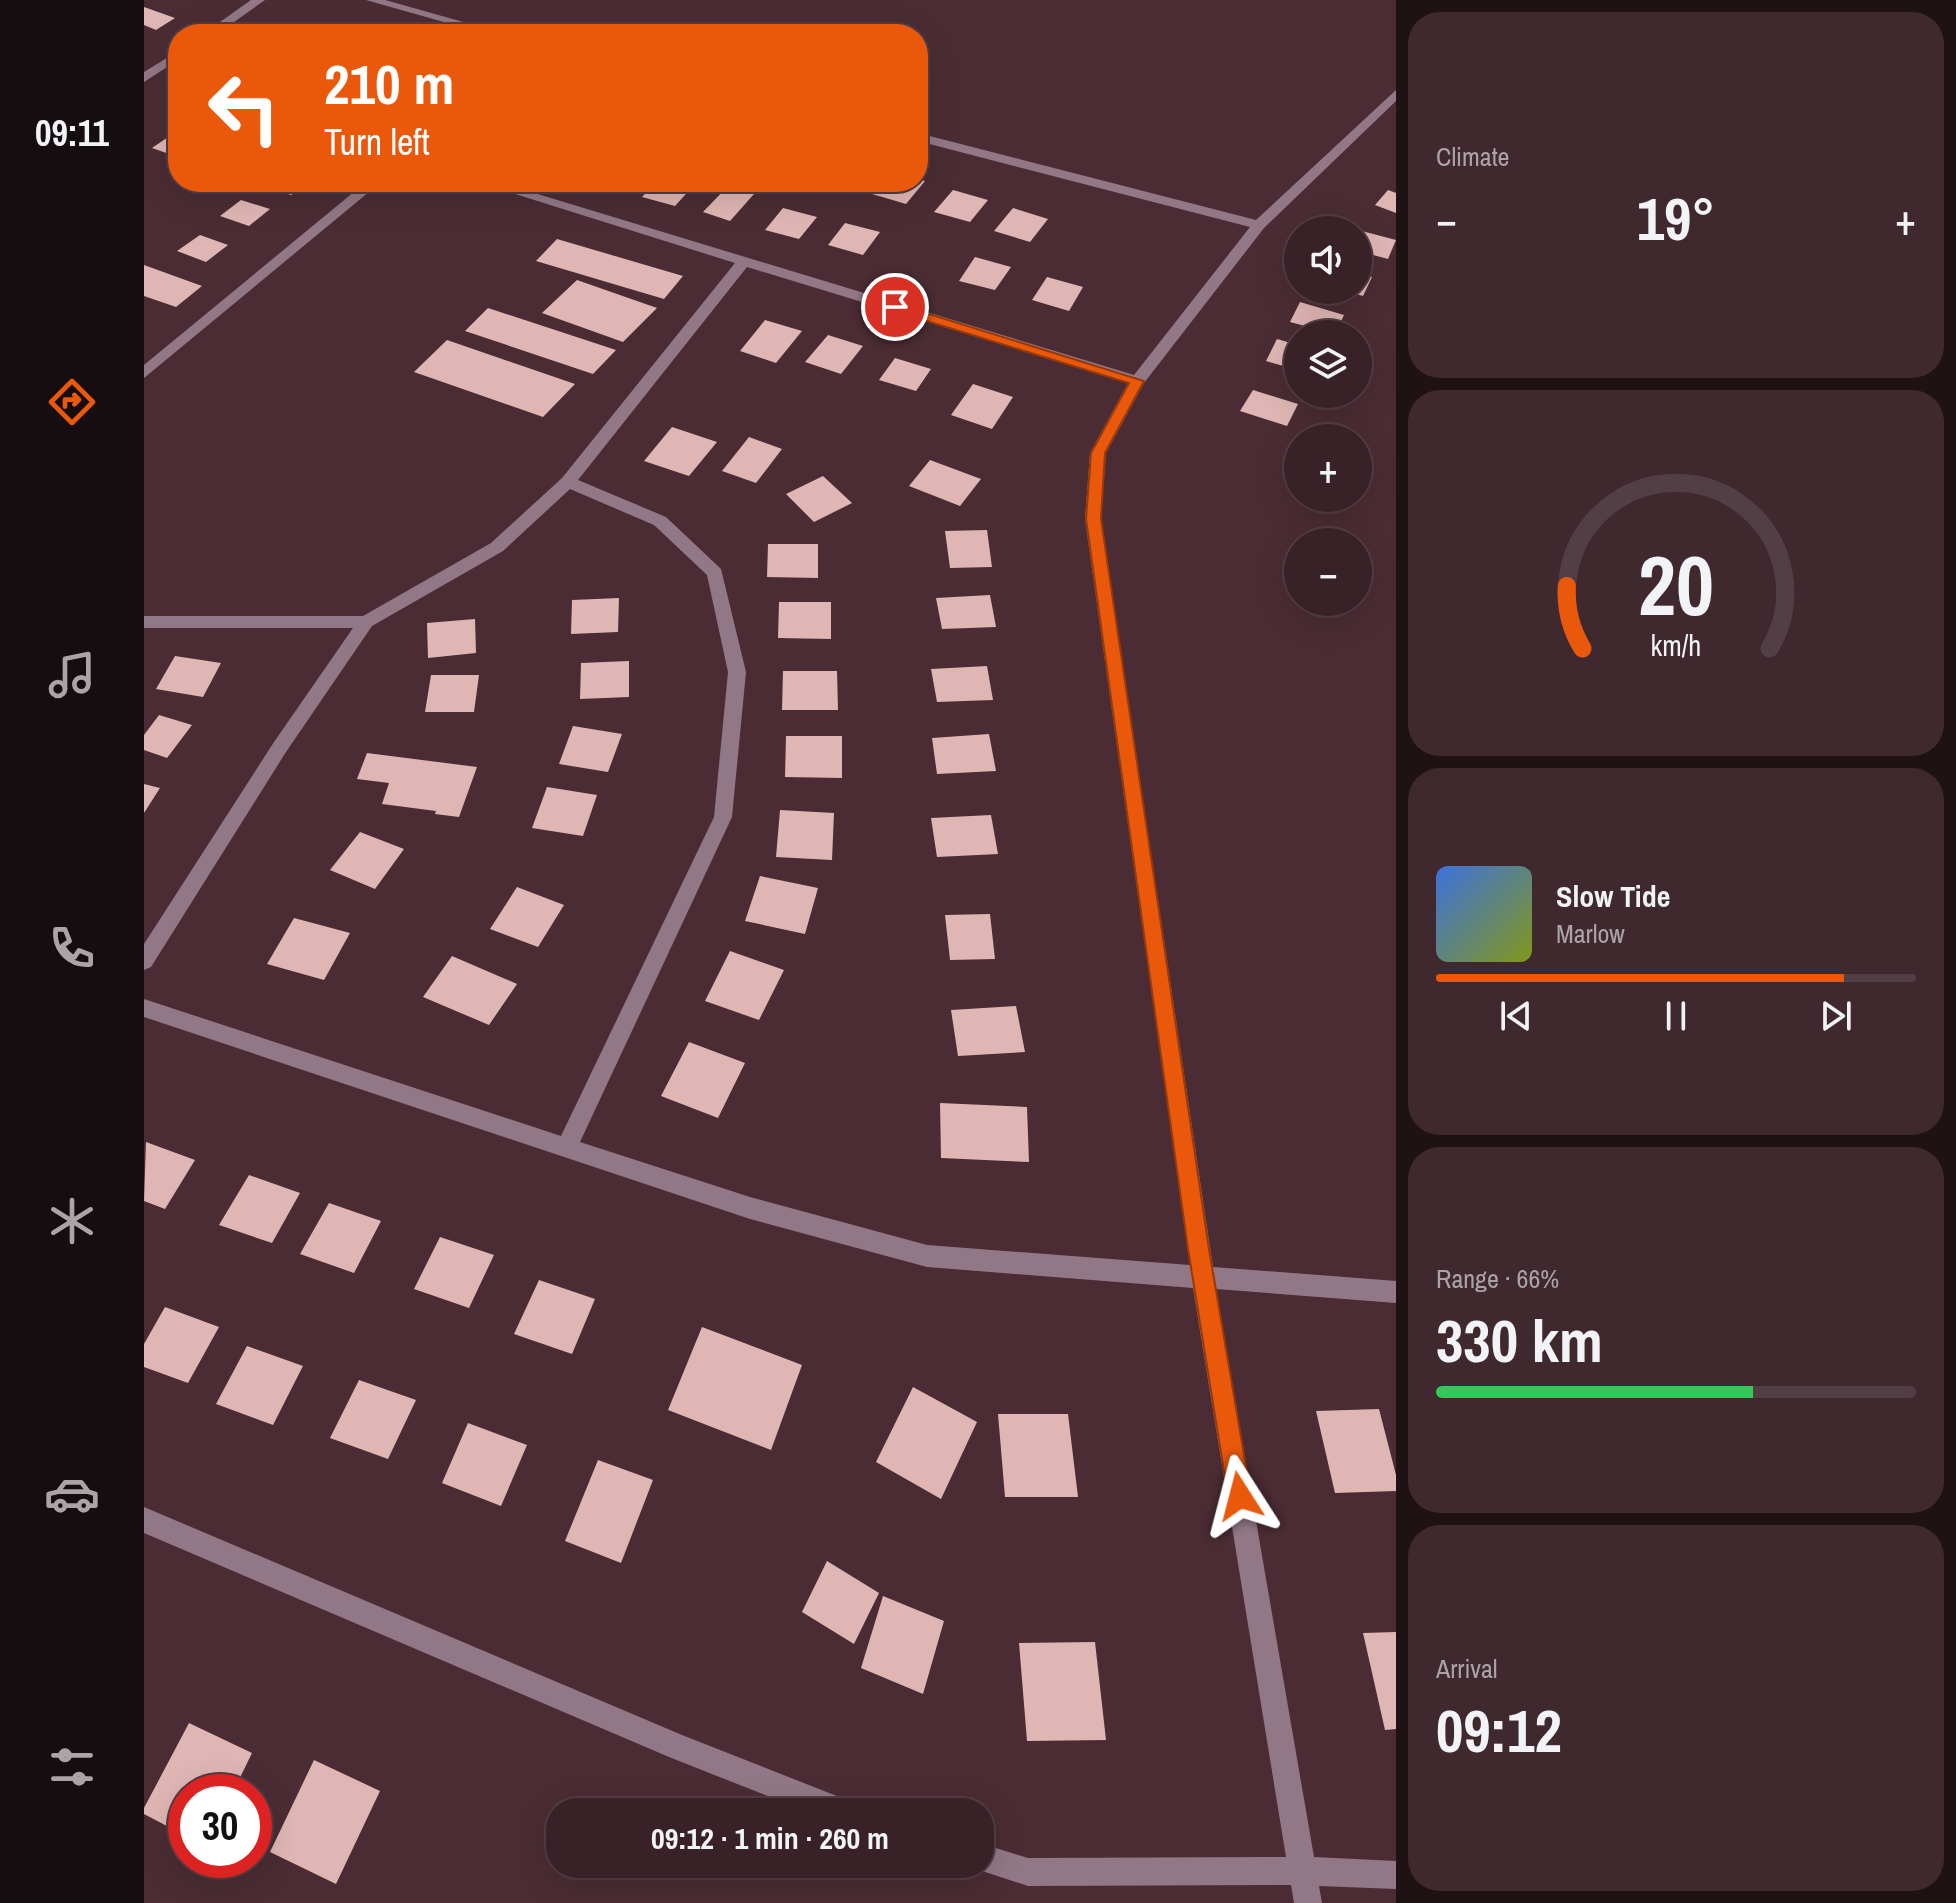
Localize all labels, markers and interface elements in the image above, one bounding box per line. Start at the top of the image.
text: 210 m [324,46,454,121]
icon: left [192,56,296,160]
text: 09:11 [35,109,109,157]
text: Turn left [324,118,430,166]
text: Climate [1436,139,1509,174]
text: 19° [1637,178,1715,259]
text: − [1436,189,1457,249]
text: + [1895,189,1916,249]
map controls [1284,216,1372,616]
button: sound [1284,216,1372,304]
pin [861,273,929,341]
icon: arrive [873,285,917,329]
button: layers [1284,320,1372,408]
icon: directions [44,374,100,430]
button: + [1284,424,1372,512]
button: − [1284,528,1372,616]
text: 20 [1638,529,1714,641]
text: km/h [1651,626,1701,665]
icon: music [44,647,100,703]
text: Slow Tide [1556,876,1670,916]
text: Marlow [1556,916,1625,951]
icon: phone [44,920,100,976]
icon: previous [1494,994,1538,1038]
icon: pause [1654,994,1698,1038]
icon: next [1814,994,1858,1038]
icon: climate [44,1193,100,1249]
text: Range · 66% [1436,1261,1559,1296]
text: 330 km [1436,1300,1603,1381]
position arrow [1198,1454,1282,1538]
icon: car [44,1466,100,1522]
text: Arrival [1436,1651,1498,1686]
text: 09:12 [1436,1690,1562,1771]
icon: filters [44,1739,100,1795]
speed limit sign: 30 [168,1774,272,1878]
text: 09:12 · 1 min · 260 m [651,1818,889,1858]

